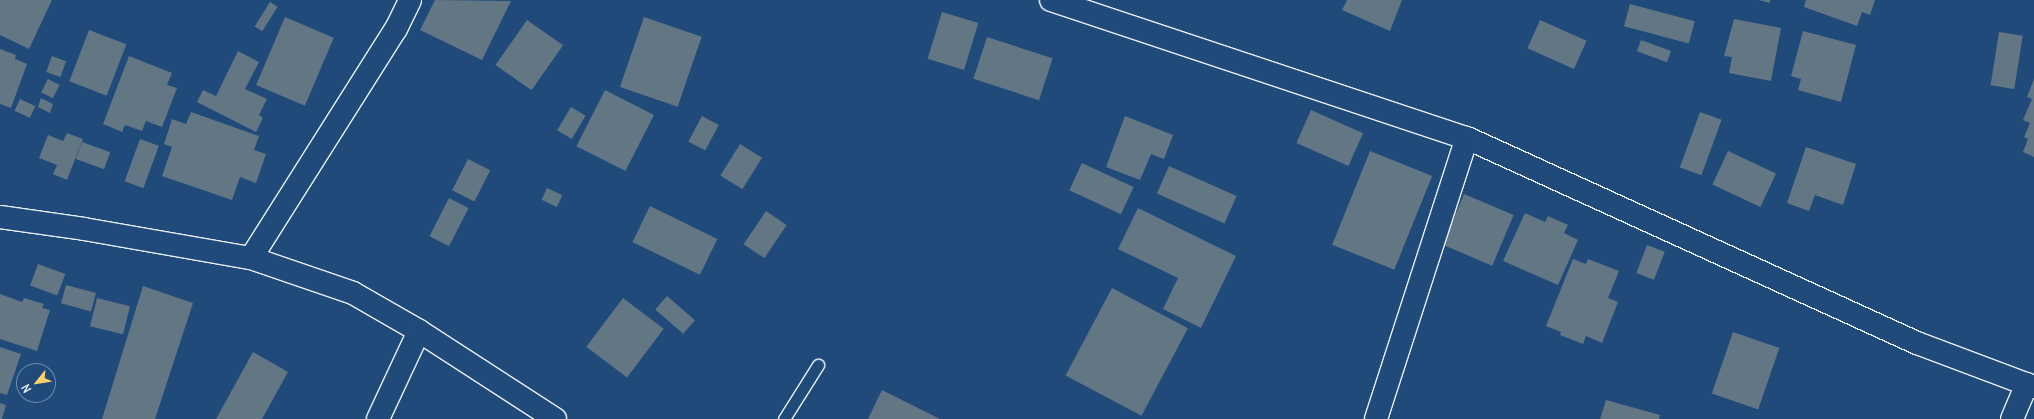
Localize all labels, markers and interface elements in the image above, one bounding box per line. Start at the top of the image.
north arrow [16,363,56,403]
text: N [19,382,34,395]

